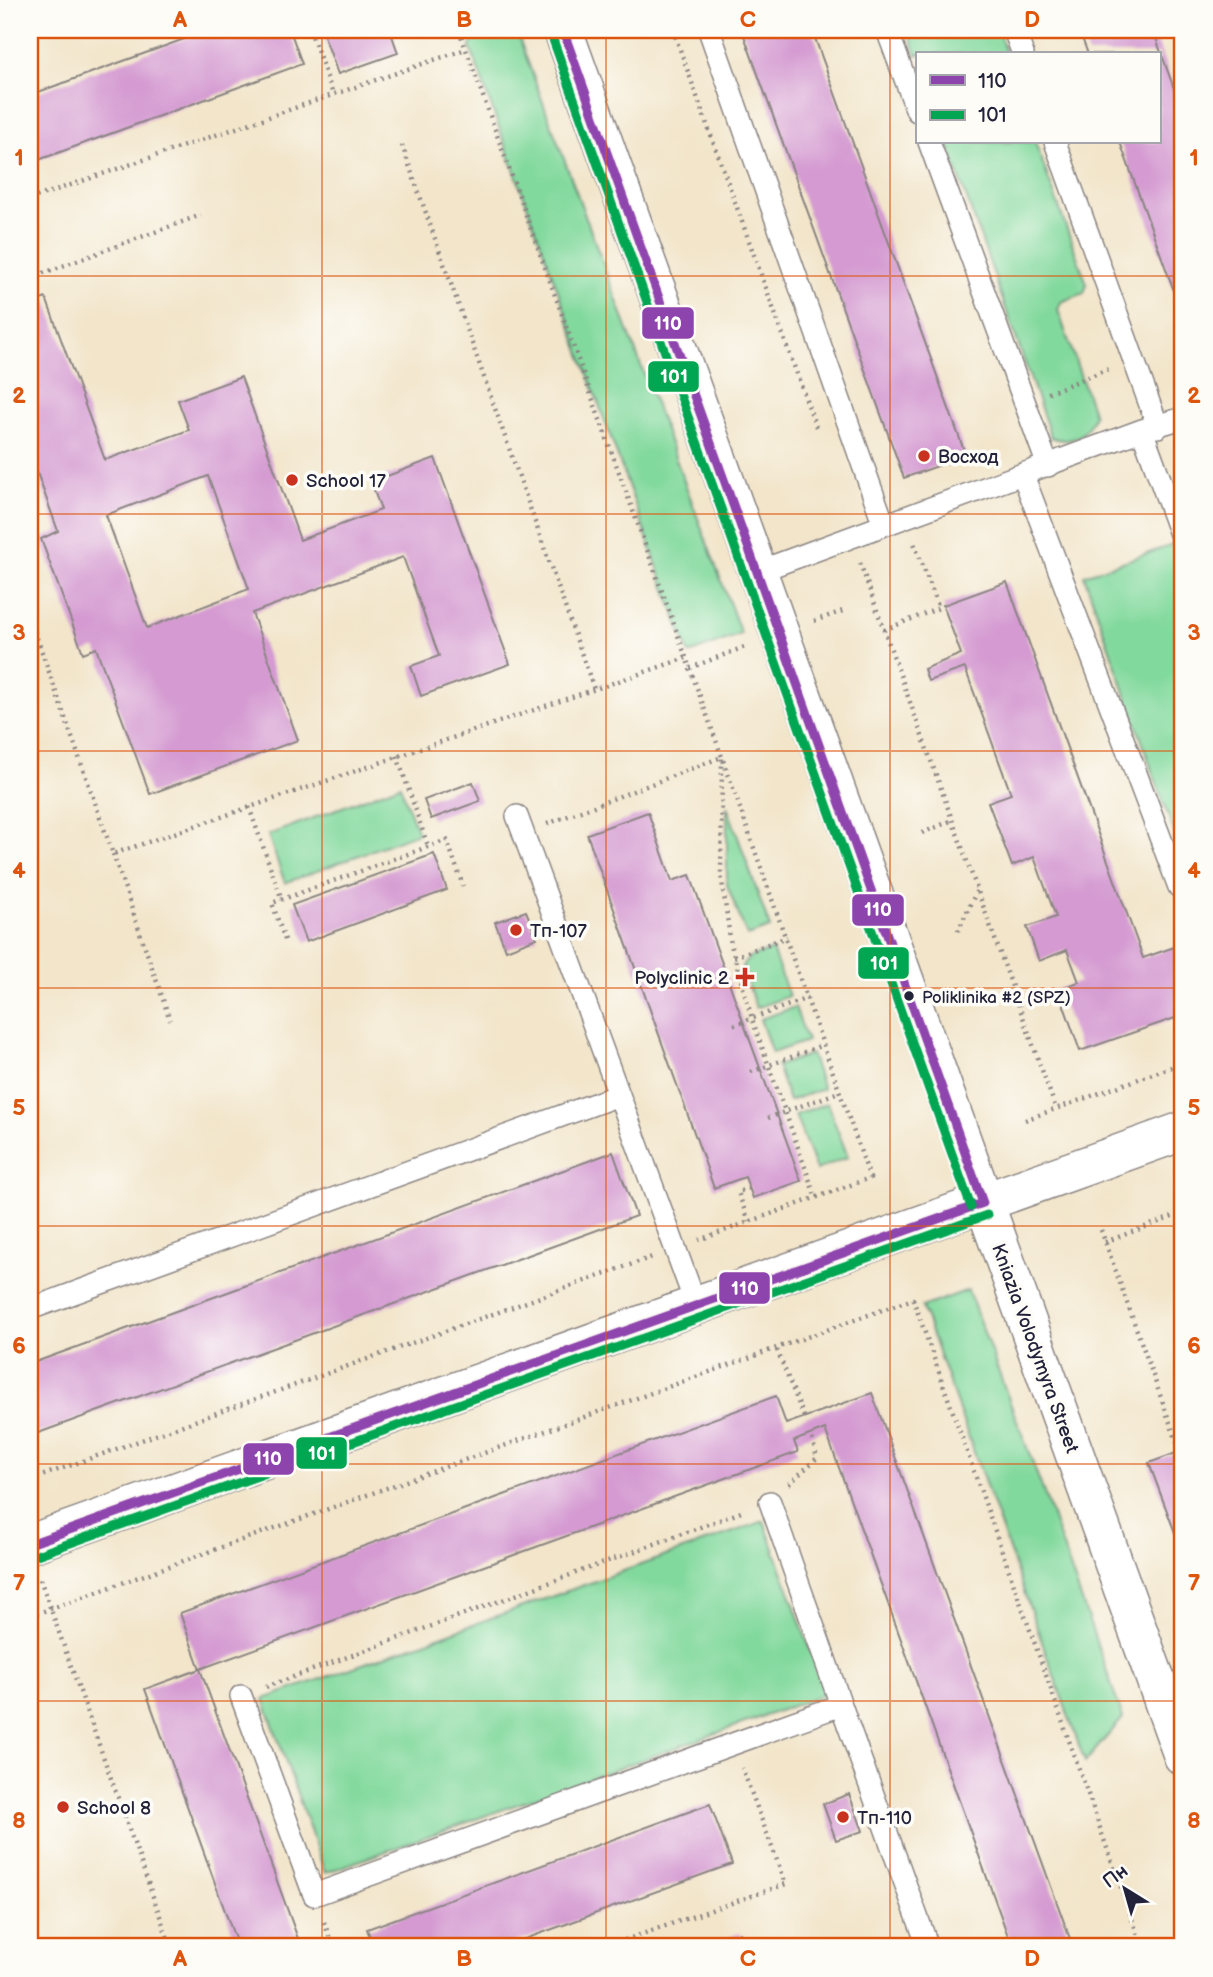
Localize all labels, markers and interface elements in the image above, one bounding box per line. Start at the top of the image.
text: A [172,6,188,34]
text: B [456,6,472,34]
text: C [740,6,756,34]
text: D [1024,6,1040,34]
legend [916,52,1160,144]
text: 110 [978,69,1007,94]
text: 101 [978,103,1007,128]
text: 1 [14,144,24,172]
text: 1 [1189,144,1199,172]
line badge: 110 [641,306,695,340]
text: 110 [654,313,682,336]
line badge: 101 [647,360,700,393]
text: 101 [660,366,688,389]
text: 2 [12,382,26,410]
text: 2 [1187,382,1201,410]
place label: Восход [938,446,999,469]
marker: Восход [916,448,932,464]
place label: School 17 [306,470,386,493]
marker: School 17 [284,472,300,488]
text: 3 [12,619,26,647]
text: 3 [1187,619,1201,647]
text: 4 [12,857,26,885]
text: 4 [1187,857,1201,885]
line badge: 110 [851,893,905,927]
text: 110 [864,899,892,922]
place label: Тп-107 [530,920,588,943]
marker: Тп-107 [508,922,524,938]
line badge: 101 [857,946,910,980]
text: 101 [870,953,898,976]
place label: Polyclinic 2 [634,967,730,990]
marker: Polyclinic 2 [735,967,755,987]
place label: Poliklinika #2 (SPZ) [922,988,1071,1008]
marker: Poliklinika #2 (SPZ) [902,989,916,1003]
text: 5 [12,1094,26,1122]
text: 5 [1187,1094,1201,1122]
street label: Kniazia Volodymyra Street [986,1241,1083,1456]
line badge: 110 [718,1271,771,1305]
text: 110 [731,1278,759,1301]
text: 6 [12,1332,26,1360]
text: 6 [1187,1332,1201,1360]
line badge: 101 [295,1436,348,1470]
line badge: 110 [242,1442,295,1476]
text: 101 [308,1443,336,1466]
text: 110 [254,1448,282,1471]
text: 7 [13,1569,26,1597]
text: 7 [1188,1569,1201,1597]
place label: School 8 [77,1797,151,1820]
marker: School 8 [55,1799,71,1815]
text: 8 [12,1807,26,1835]
place label: Тп-110 [857,1807,912,1830]
text: 8 [1187,1807,1201,1835]
marker: Тп-110 [835,1809,851,1825]
north arrow [1090,1854,1160,1924]
text: Пн [1099,1860,1133,1893]
text: A [172,1945,188,1973]
text: B [456,1945,472,1973]
text: C [740,1945,756,1973]
text: D [1024,1945,1040,1973]

